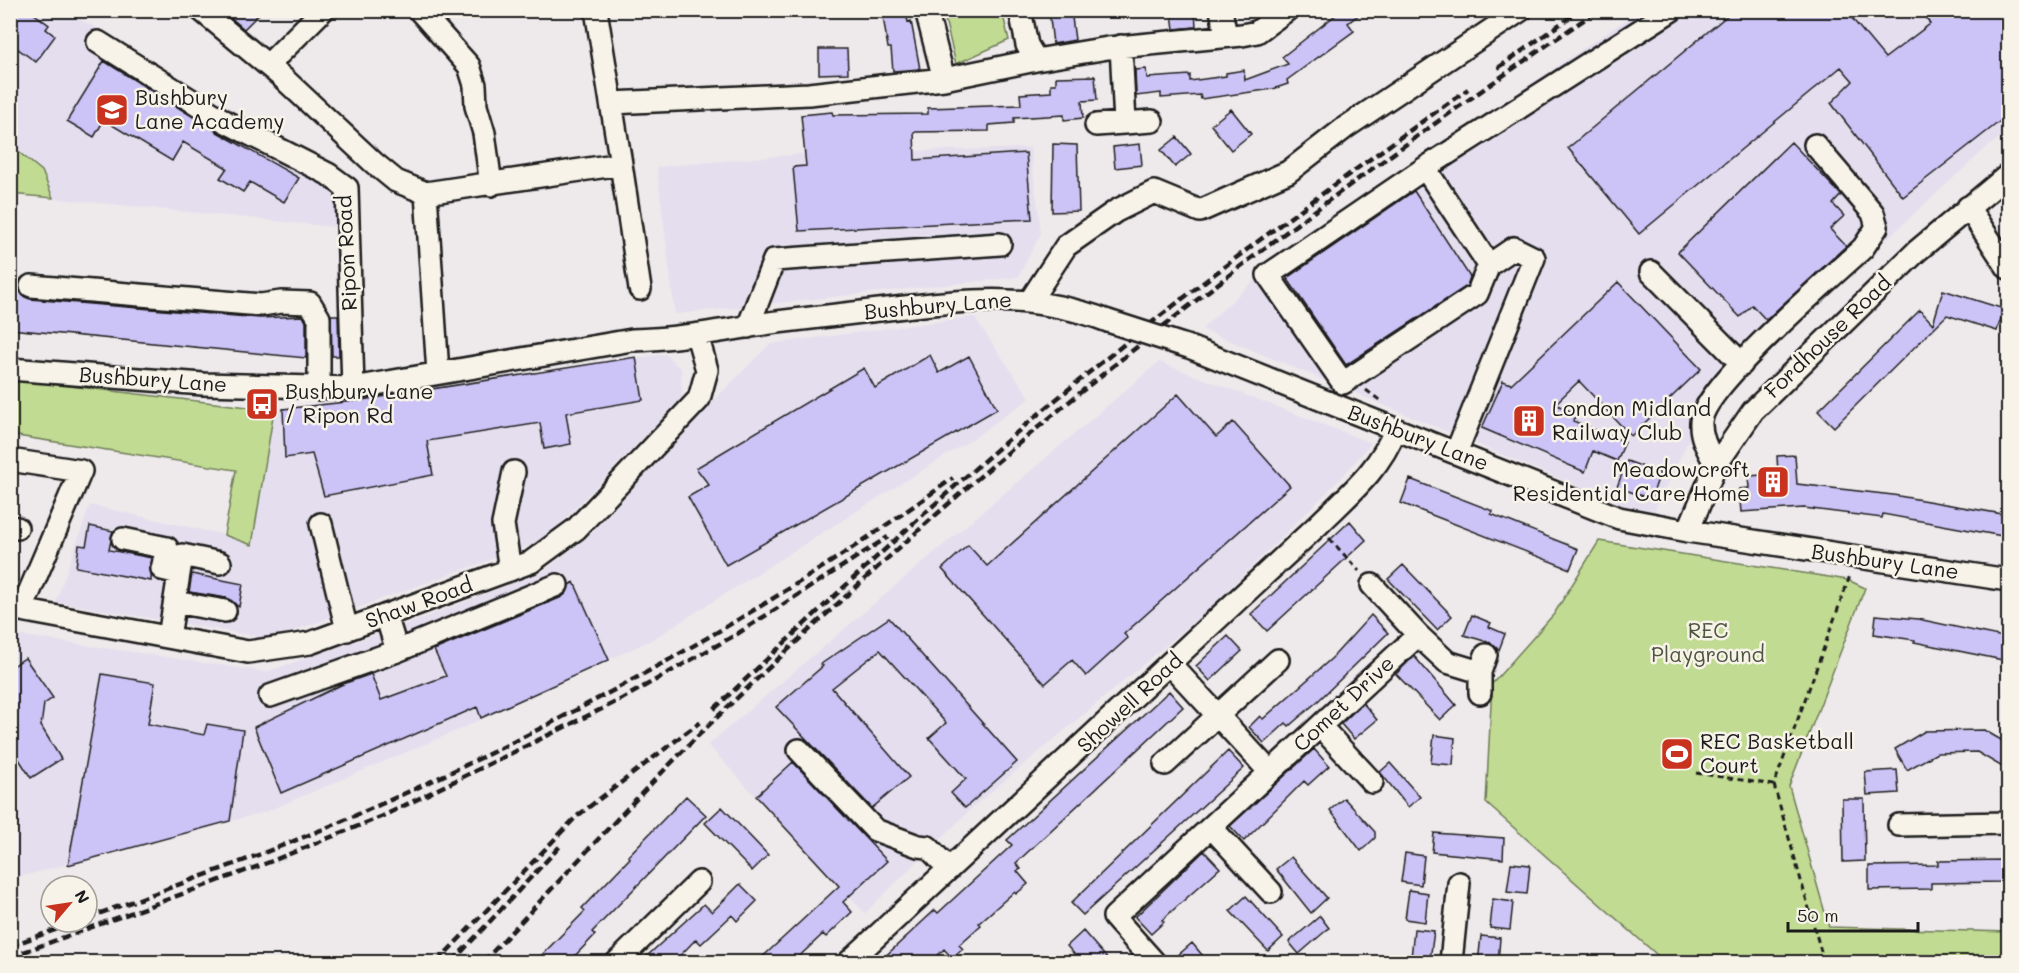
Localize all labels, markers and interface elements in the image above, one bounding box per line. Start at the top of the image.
place label: Bushbury Lane Academy [135,83,284,134]
school or university icon: Bushbury Lane Academy [94,92,130,128]
street label: Ripon Road [329,194,362,312]
street label: Fordhouse Road [1758,269,1896,403]
street label: Bushbury Lane [863,285,1013,324]
street label: Bushbury Lane [78,360,228,397]
place label: Bushbury Lane / Ripon Rd [285,377,433,428]
bus stop icon: Bushbury Lane / Ripon Rd [244,386,280,422]
place label: London Midland Railway Club [1552,394,1711,445]
street label: Bushbury Lane [1344,397,1493,476]
building icon: London Midland Railway Club [1511,403,1547,439]
place label: Meadowcroft Residential Care Home [1513,455,1750,506]
building icon: Meadowcroft Residential Care Home [1755,464,1791,500]
street label: Bushbury Lane [1810,537,1961,584]
street label: Shaw Road [361,570,476,633]
park label: REC Playground [1651,616,1765,667]
street label: Showell Road [1070,646,1188,758]
street label: Comet Drive [1287,649,1399,757]
place label: REC Basketball Court [1700,727,1854,778]
sports icon: REC Basketball Court [1659,736,1695,772]
north arrow [39,874,99,934]
text: N [70,886,95,907]
scale bar [1788,895,1918,933]
text: 50 m [1797,903,1839,927]

